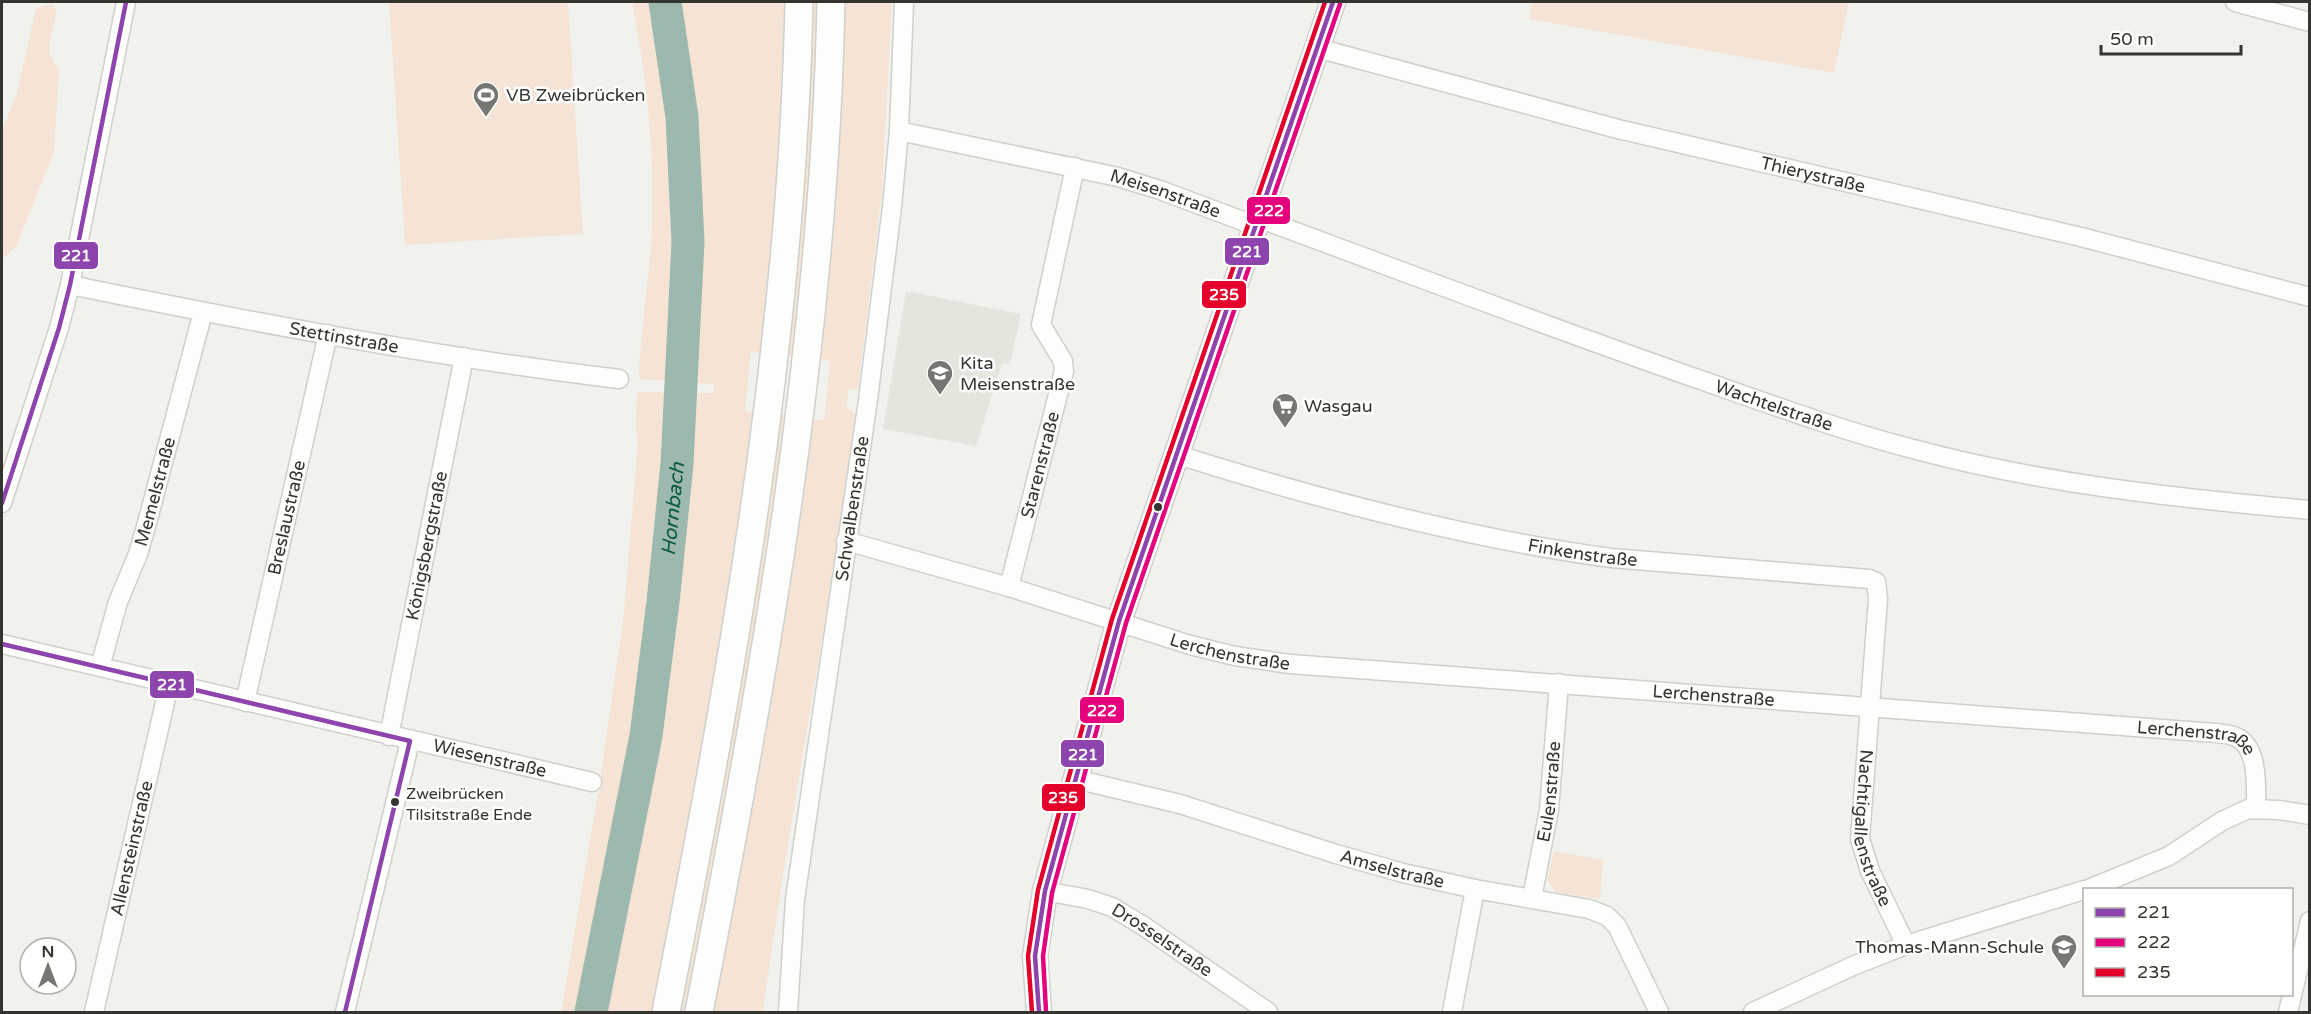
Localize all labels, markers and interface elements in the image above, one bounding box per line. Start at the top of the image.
scale bar [2101,18,2240,56]
text: 50 m [2110,28,2154,50]
sports icon: VB Zweibrücken [471,80,501,118]
place label: VB Zweibrücken [506,84,646,106]
street label: Thierystraße [1759,152,1868,197]
street label: Meisenstraße [1108,164,1224,223]
line badge: 222 [1246,196,1291,225]
text: 222 [1254,201,1284,221]
line badge: 221 [1224,237,1270,266]
line badge: 221 [53,241,99,270]
text: 221 [1232,242,1262,262]
text: 221 [61,246,91,266]
line badge: 235 [1201,280,1247,309]
text: 235 [1209,285,1239,305]
street label: Stettinstraße [288,317,400,358]
place label: Kita Meisenstraße [960,352,1075,395]
school or university icon: Kita Meisenstraße [925,358,955,396]
street label: Wachtelstraße [1712,375,1836,436]
supermarket icon: Wasgau [1270,391,1300,429]
place label: Wasgau [1304,395,1373,417]
street label: Starenstraße [1016,409,1064,521]
street label: Schwalbenstraße [831,434,874,582]
street label: Memelstraße [130,435,180,549]
street label: Breslaustraße [263,458,310,577]
water label: Hornbach [657,461,690,557]
street label: Königsbergstraße [401,469,452,622]
unlabelled marker [1152,501,1164,513]
street label: Finkenstraße [1526,534,1638,571]
street label: Lerchenstraße [1167,628,1292,675]
line badge: 221 [149,670,195,699]
text: 221 [157,675,187,695]
street label: Lerchenstraße [1652,680,1775,711]
line badge: 222 [1079,696,1125,724]
text: 222 [1087,701,1117,721]
street label: Lerchenstraße [2136,716,2261,759]
street label: Wiesenstraße [431,734,549,782]
line badge: 221 [1060,739,1105,768]
street label: Eulenstraße [1532,740,1565,844]
text: 221 [1068,745,1098,765]
street label: Nachtigallenstraße [1849,749,1897,910]
street label: Allensteinstraße [105,778,158,918]
line badge: 235 [1041,783,1086,812]
place label: Zweibrücken Tilsitstraße Ende [406,784,532,825]
text: 235 [1048,788,1078,808]
marker: Zweibrücken Tilsitstraße Ende [389,796,401,808]
street label: Amselstraße [1338,845,1446,893]
legend [2083,888,2293,996]
street label: Drosselstraße [1108,898,1217,981]
text: 221 [2137,901,2171,923]
text: 222 [2137,931,2171,953]
school or university icon: Thomas-Mann-Schule [2049,932,2079,970]
north arrow [18,936,78,996]
place label: Thomas-Mann-Schule [1855,936,2044,958]
text: N [42,942,54,962]
text: 235 [2137,961,2171,983]

